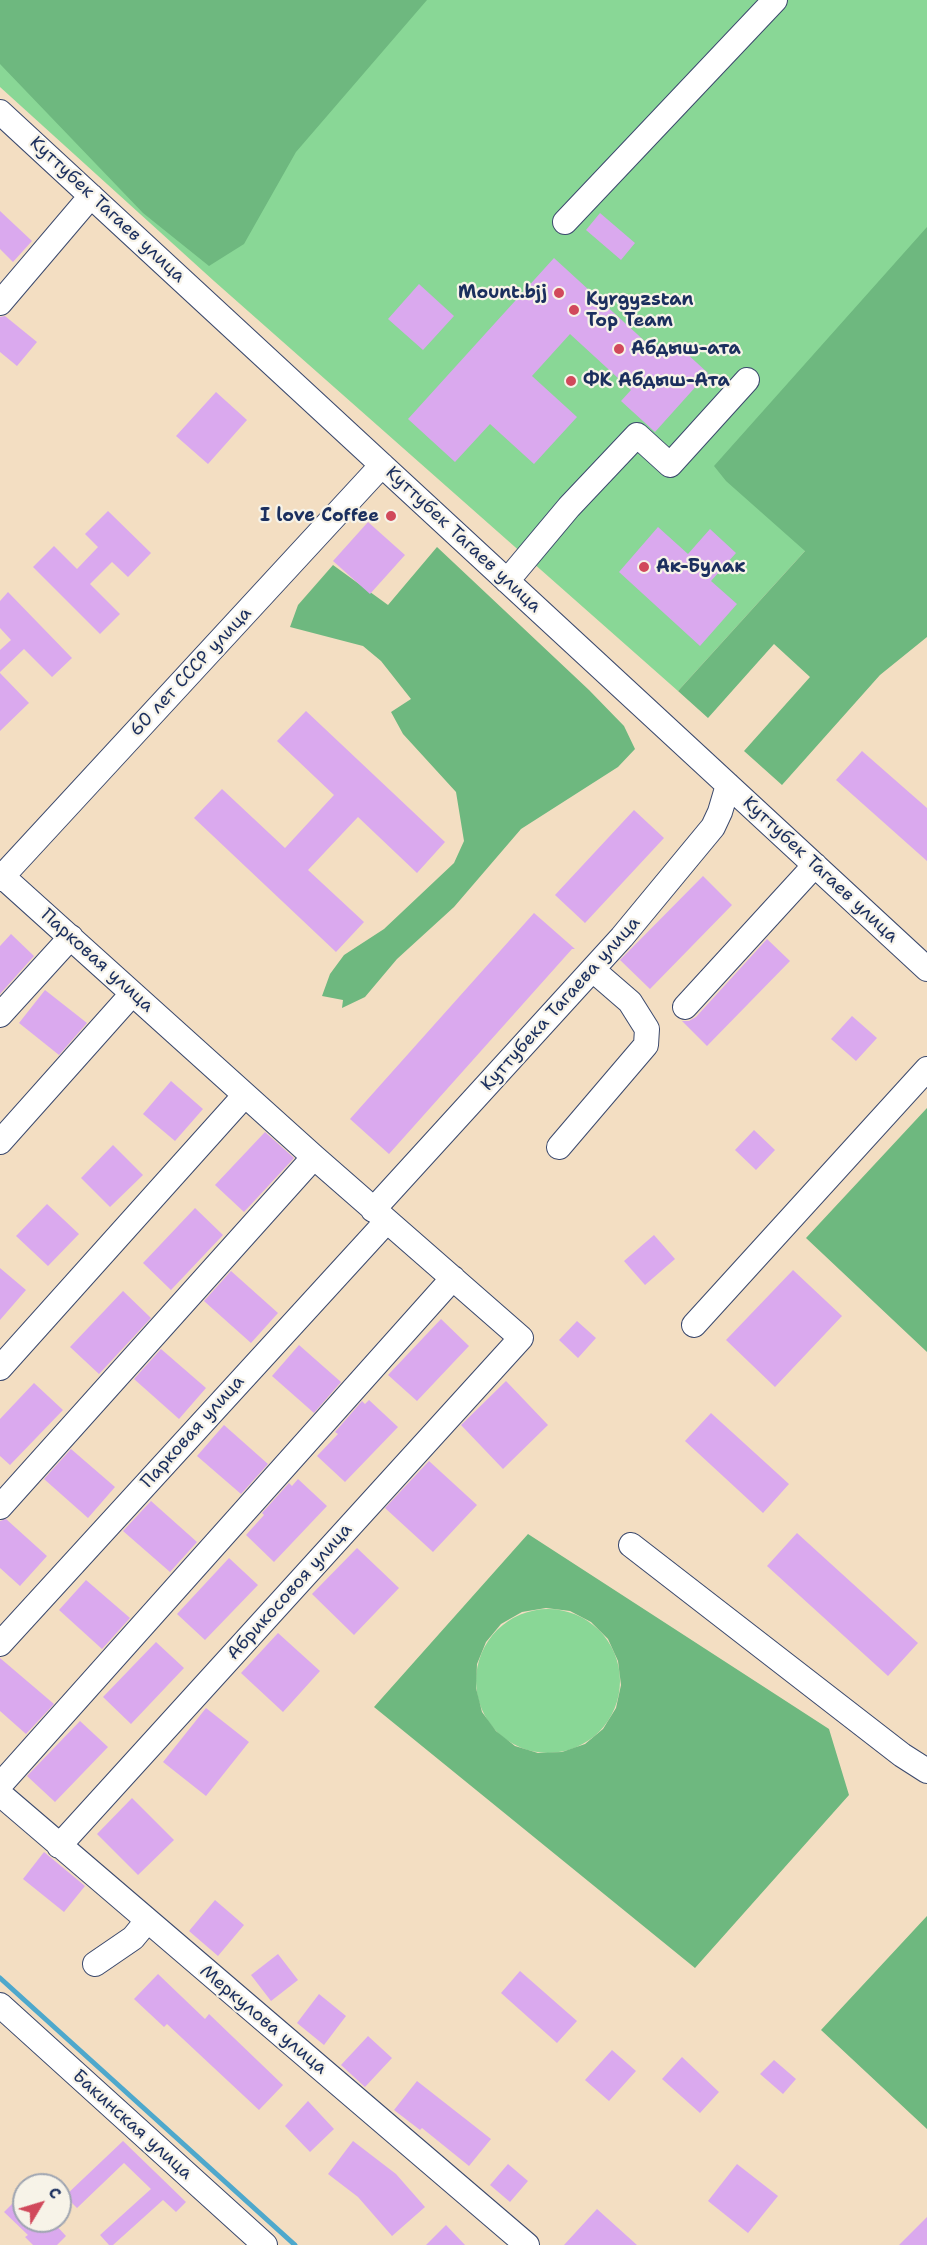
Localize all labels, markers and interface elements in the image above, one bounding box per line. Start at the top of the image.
street label: Куттубек Тагаев улица [25,132,189,288]
place label: Mount.bjj [458,282,547,304]
marker: Mount.bjj [552,286,566,300]
place label: Kyrgyzstan Top Team [586,289,694,332]
marker: Kyrgyzstan Top Team [567,303,581,317]
place label: Абдыш-ата [631,338,741,360]
marker: Абдыш-ата [612,342,626,356]
place label: ФК Абдыш-Ата [583,370,730,392]
marker: ФК Абдыш-Ата [564,374,578,388]
street label: Куттубек Тагаев улица [381,462,545,618]
place label: I love Coffee [260,505,379,527]
marker: I love Coffee [384,509,398,523]
place label: Ак-Булак [656,556,746,578]
marker: Ак-Булак [637,560,651,574]
street label: 60 лет СССР улица [126,603,256,741]
street label: Куттубек Тагаев улица [738,792,902,948]
street label: Парковая улица [36,905,158,1017]
street label: Куттубека Тагаева улица [477,912,645,1096]
street label: Парковая улица [137,1371,249,1493]
street label: Абрикосовоя улица [223,1519,357,1665]
street label: Меркулова улица [195,1961,331,2079]
street label: Бакинская улица [68,2065,196,2185]
north arrow [12,2173,72,2233]
text: С [44,2182,66,2203]

